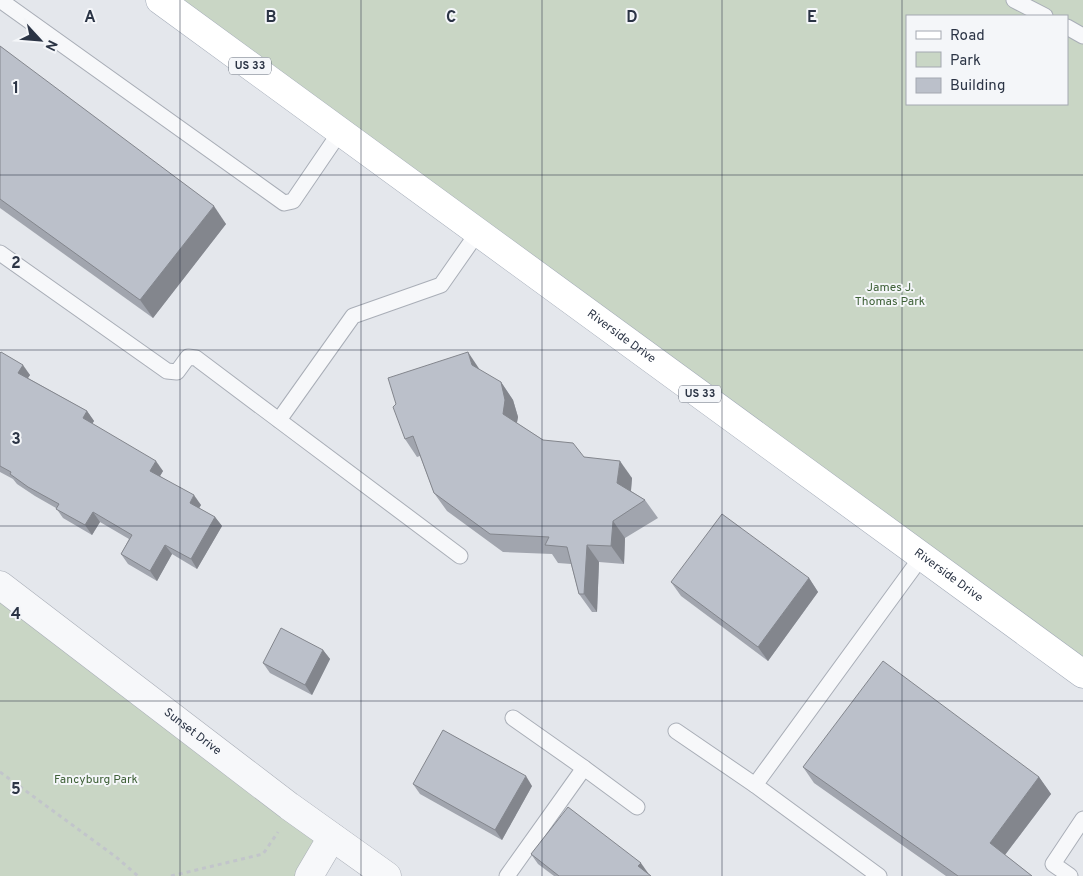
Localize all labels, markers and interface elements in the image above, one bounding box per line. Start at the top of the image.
text: A [84,8,96,28]
text: B [265,8,277,28]
text: C [446,8,456,28]
text: D [626,8,638,28]
text: E [807,8,817,28]
north arrow [15,15,65,65]
legend [906,15,1068,105]
text: Road [950,27,985,46]
text: N [40,37,60,53]
text: Park [950,52,981,71]
road number: US 33 [229,58,271,74]
text: Building [950,77,1005,96]
text: 1 [13,79,19,99]
text: 2 [11,254,21,274]
park label: James J. Thomas Park [855,280,925,310]
street label: Riverside Drive [584,306,659,367]
road number: US 33 [679,386,721,402]
text: 3 [11,430,21,450]
street label: Riverside Drive [911,545,986,606]
text: 4 [11,605,21,625]
street label: Sunset Drive [160,705,224,759]
park label: Fancyburg Park [54,772,138,788]
text: 5 [11,780,21,800]

